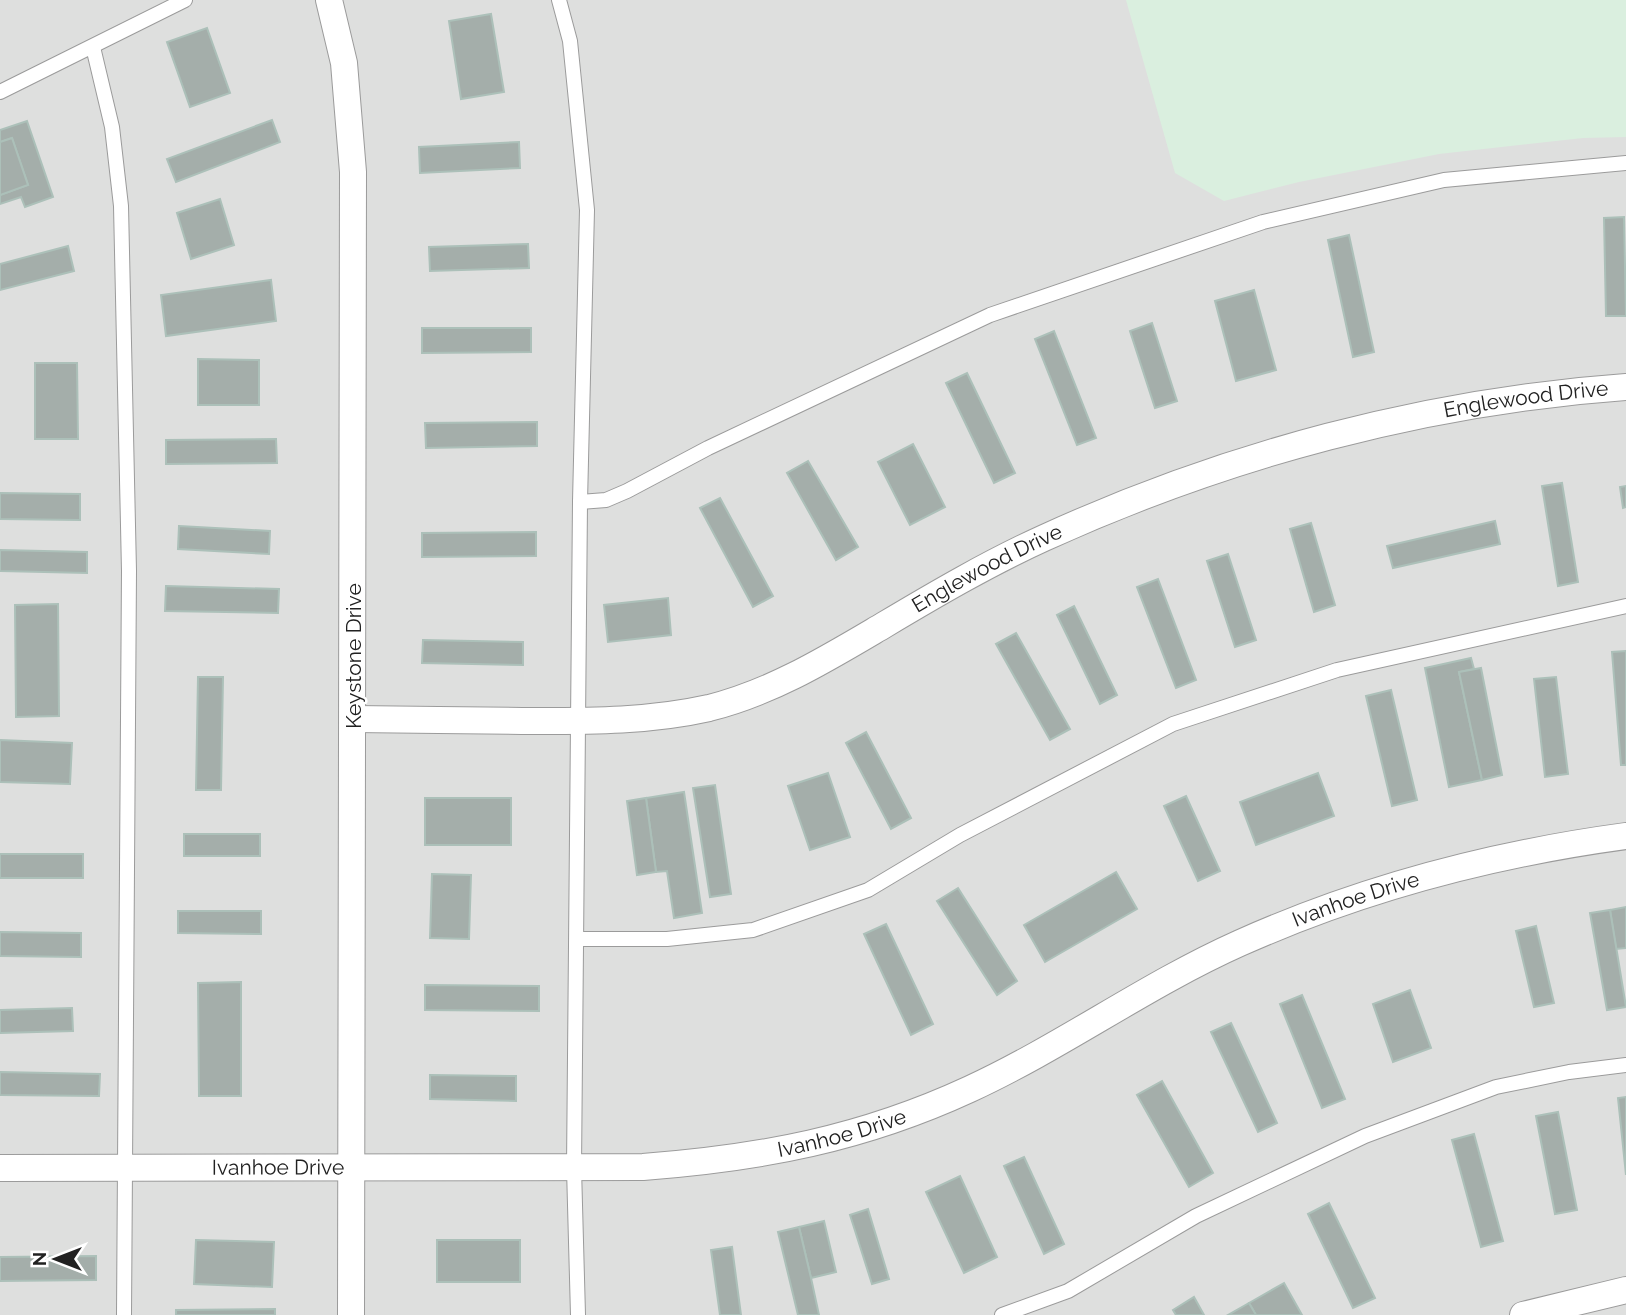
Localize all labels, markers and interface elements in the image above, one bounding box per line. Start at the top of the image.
street label: Englewood Drive [1441,375,1609,422]
street label: Englewood Drive [907,519,1066,618]
street label: Keystone Drive [341,583,366,729]
street label: Ivanhoe Drive [1288,866,1422,932]
street label: Ivanhoe Drive [775,1103,909,1162]
street label: Ivanhoe Drive [212,1154,344,1180]
north arrow [21,1224,91,1294]
text: N [28,1252,50,1266]

